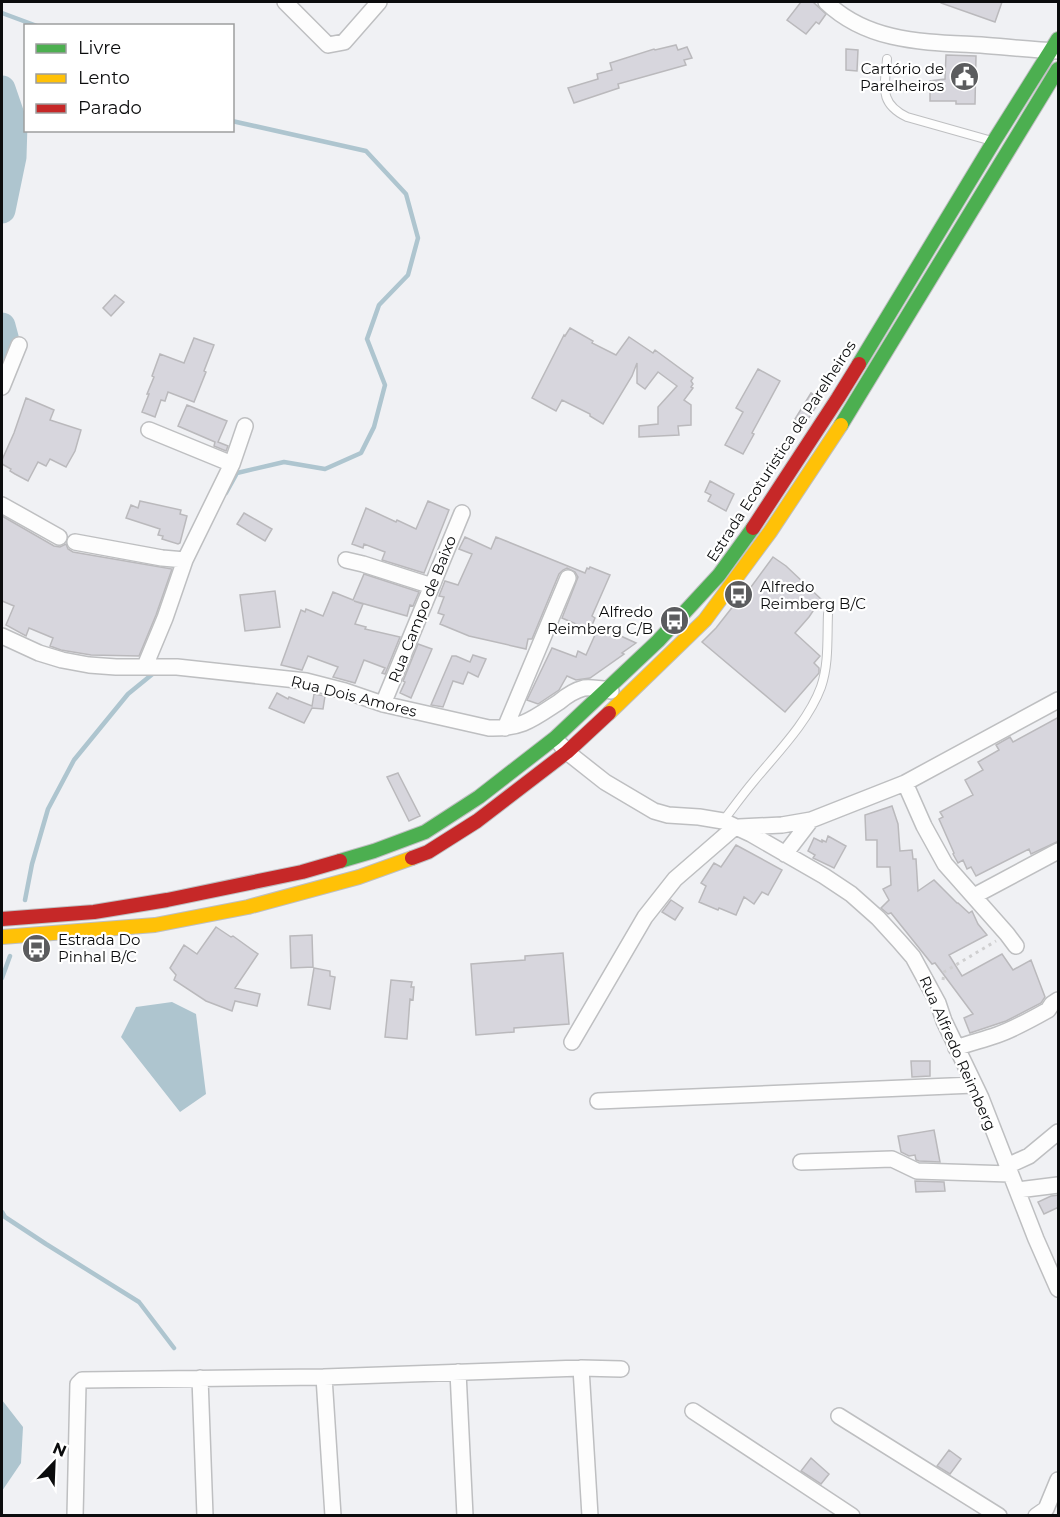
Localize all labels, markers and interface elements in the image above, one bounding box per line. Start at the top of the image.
legend [24,24,234,132]
text: Livre [78,37,121,59]
place label: Cartório de Parelheiros [860,59,944,95]
public building icon: Cartório de Parelheiros [949,61,981,93]
text: Lento [78,67,130,89]
text: Parado [78,97,142,119]
street label: Estrada Ecoturistica de Parelheiros [702,337,860,565]
street label: Rua Campo de Baixo [384,533,460,685]
place label: Alfredo Reimberg B/C [760,577,866,613]
bus stop icon: Alfredo Reimberg B/C [723,579,755,611]
place label: Alfredo Reimberg C/B [547,602,653,638]
bus stop icon: Alfredo Reimberg C/B [658,604,690,636]
street label: Rua Dois Amores [289,671,419,721]
place label: Estrada Do Pinhal B/C [58,930,140,966]
bus stop icon: Estrada Do Pinhal B/C [21,932,53,964]
street label: Rua Alfredo Reimberg [915,973,1001,1133]
north arrow [24,1433,84,1493]
text: N [50,1438,69,1461]

